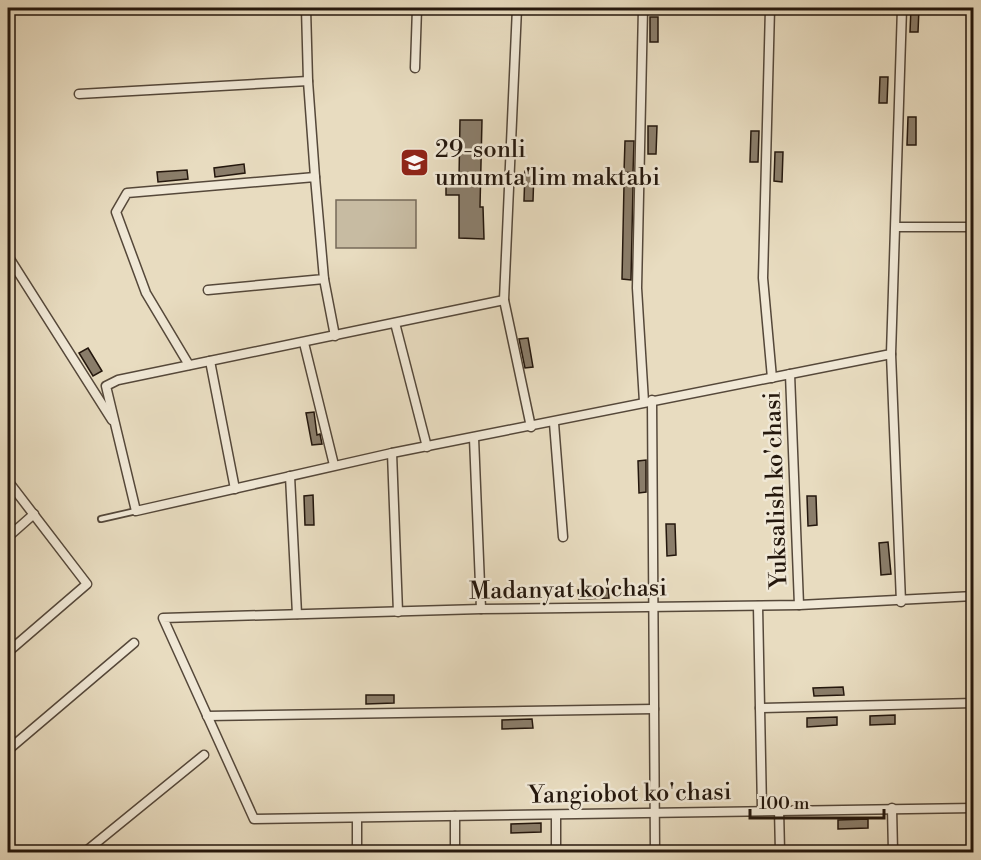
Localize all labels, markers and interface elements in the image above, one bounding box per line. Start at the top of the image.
place label: 29-sonli umumta'lim maktabi [435,135,660,193]
school or university icon: 29-sonli umumta'lim maktabi [398,147,430,179]
street label: Yuksalish ko'chasi [758,391,794,591]
street label: Madanyat ko'chasi [469,573,667,607]
street label: Yangiobot ko'chasi [526,777,732,811]
scale bar [750,782,884,820]
text: 100 m [759,792,810,815]

